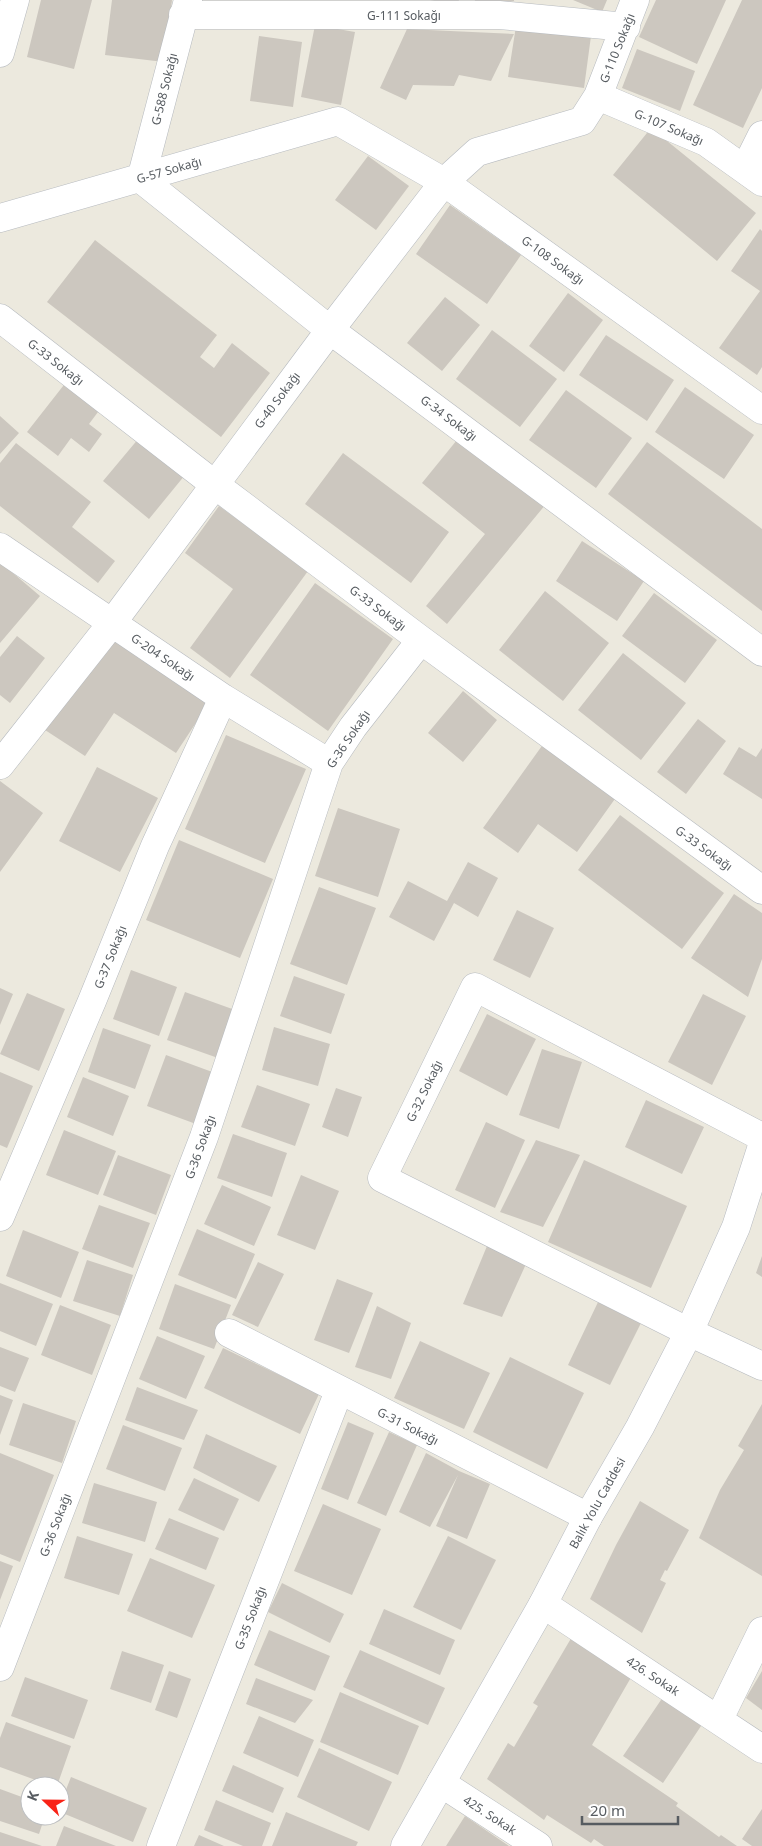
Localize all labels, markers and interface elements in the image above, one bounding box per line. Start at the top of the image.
street label: G-111 Sokağı [367,7,441,24]
street label: G-110 Sokağı [595,11,639,85]
street label: G-588 Sokağı [147,51,181,127]
street label: G-107 Sokağı [632,105,706,149]
street label: G-57 Sokağı [134,153,204,187]
street label: G-108 Sokağı [518,231,588,289]
street label: G-33 Sokağı [24,335,88,389]
street label: G-40 Sokağı [250,368,304,432]
street label: G-34 Sokağı [417,391,481,445]
street label: G-33 Sokağı [346,581,410,635]
street label: G-204 Sokağı [128,629,198,685]
street label: G-36 Sokağı [322,707,374,771]
street label: G-33 Sokağı [672,821,736,875]
street label: G-37 Sokağı [90,923,130,991]
street label: G-32 Sokağı [402,1057,446,1125]
street label: G-36 Sokağı [181,1113,219,1181]
street label: G-31 Sokağı [374,1403,442,1449]
street label: Balık Yolu Caddesi [565,1454,629,1552]
street label: G-36 Sokağı [35,1491,75,1559]
street label: G-35 Sokağı [230,1584,270,1652]
street label: 426. Sokak [623,1652,683,1700]
north arrow [20,1776,70,1826]
text: K [22,1787,43,1804]
street label: 425. Sokak [460,1791,520,1839]
scale bar [582,1794,678,1826]
text: 20 m [590,1800,625,1820]

